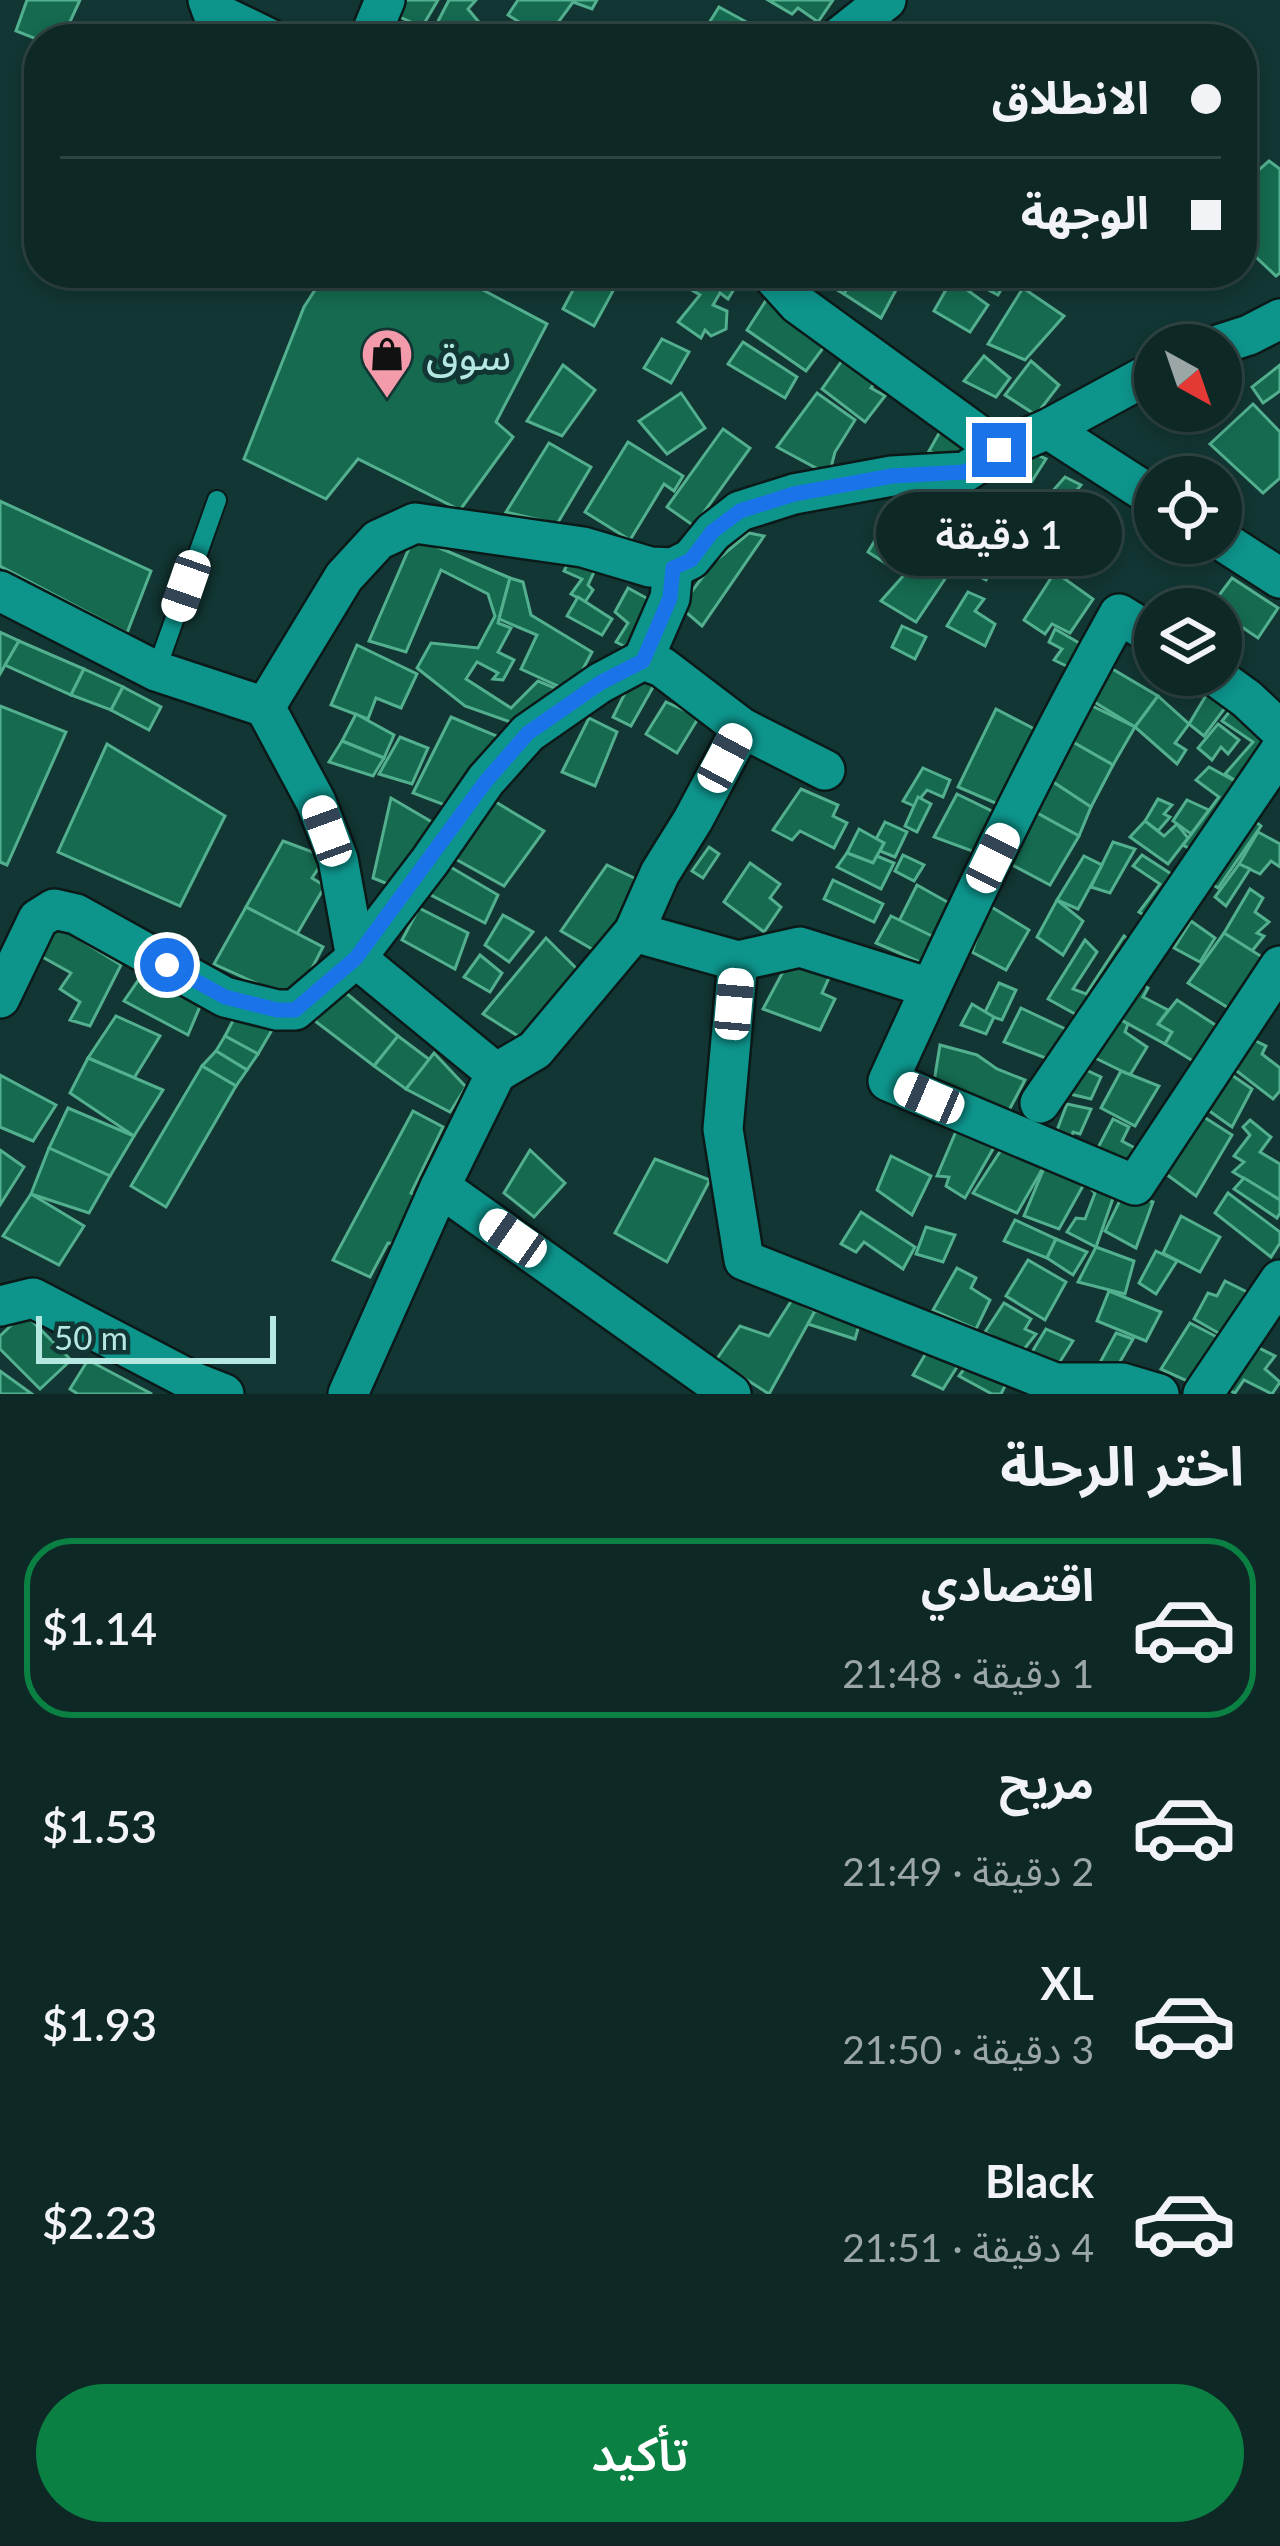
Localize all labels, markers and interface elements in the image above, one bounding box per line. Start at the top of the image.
text: الانطلاق [992,70,1149,124]
text: الوجهة [1021,185,1149,239]
north arrow [1134,324,1242,432]
map controls [1134,324,1242,696]
shop icon: سوق [359,326,415,400]
place label: سوق [426,329,511,380]
route end [972,423,1026,477]
button: locate [1134,456,1242,564]
callout: 1 دقيقة [876,492,1122,576]
text: 1 دقيقة [936,511,1062,557]
car [157,546,215,626]
button: layers [1134,588,1242,696]
car [692,718,758,798]
car [298,791,356,871]
car [961,818,1025,898]
route start [140,938,194,992]
car [713,967,755,1041]
car [889,1067,969,1129]
car [473,1203,553,1273]
scale bar [36,1310,276,1363]
text: 50 m [54,1317,128,1357]
text: اختر الرحلة [1000,1433,1244,1498]
text: اقتصادي [921,1557,1094,1611]
icon: car [1130,1574,1238,1682]
text: $1.14 [42,1601,157,1655]
text: 1 دقيقة · 21:48 [842,1650,1094,1696]
text: مريح [999,1755,1094,1809]
icon: car [1130,1772,1238,1880]
text: $1.53 [42,1799,157,1853]
text: 2 دقيقة · 21:49 [842,1848,1094,1894]
text: XL [1040,1956,1094,2010]
icon: car [1130,1970,1238,2078]
text: $1.93 [42,1997,157,2051]
text: 3 دقيقة · 21:50 [842,2026,1094,2072]
text: Black [985,2154,1094,2208]
icon: car [1130,2168,1238,2276]
text: $2.23 [42,2195,157,2249]
text: 4 دقيقة · 21:51 [842,2224,1094,2270]
button: تأكيد [36,2384,1244,2522]

